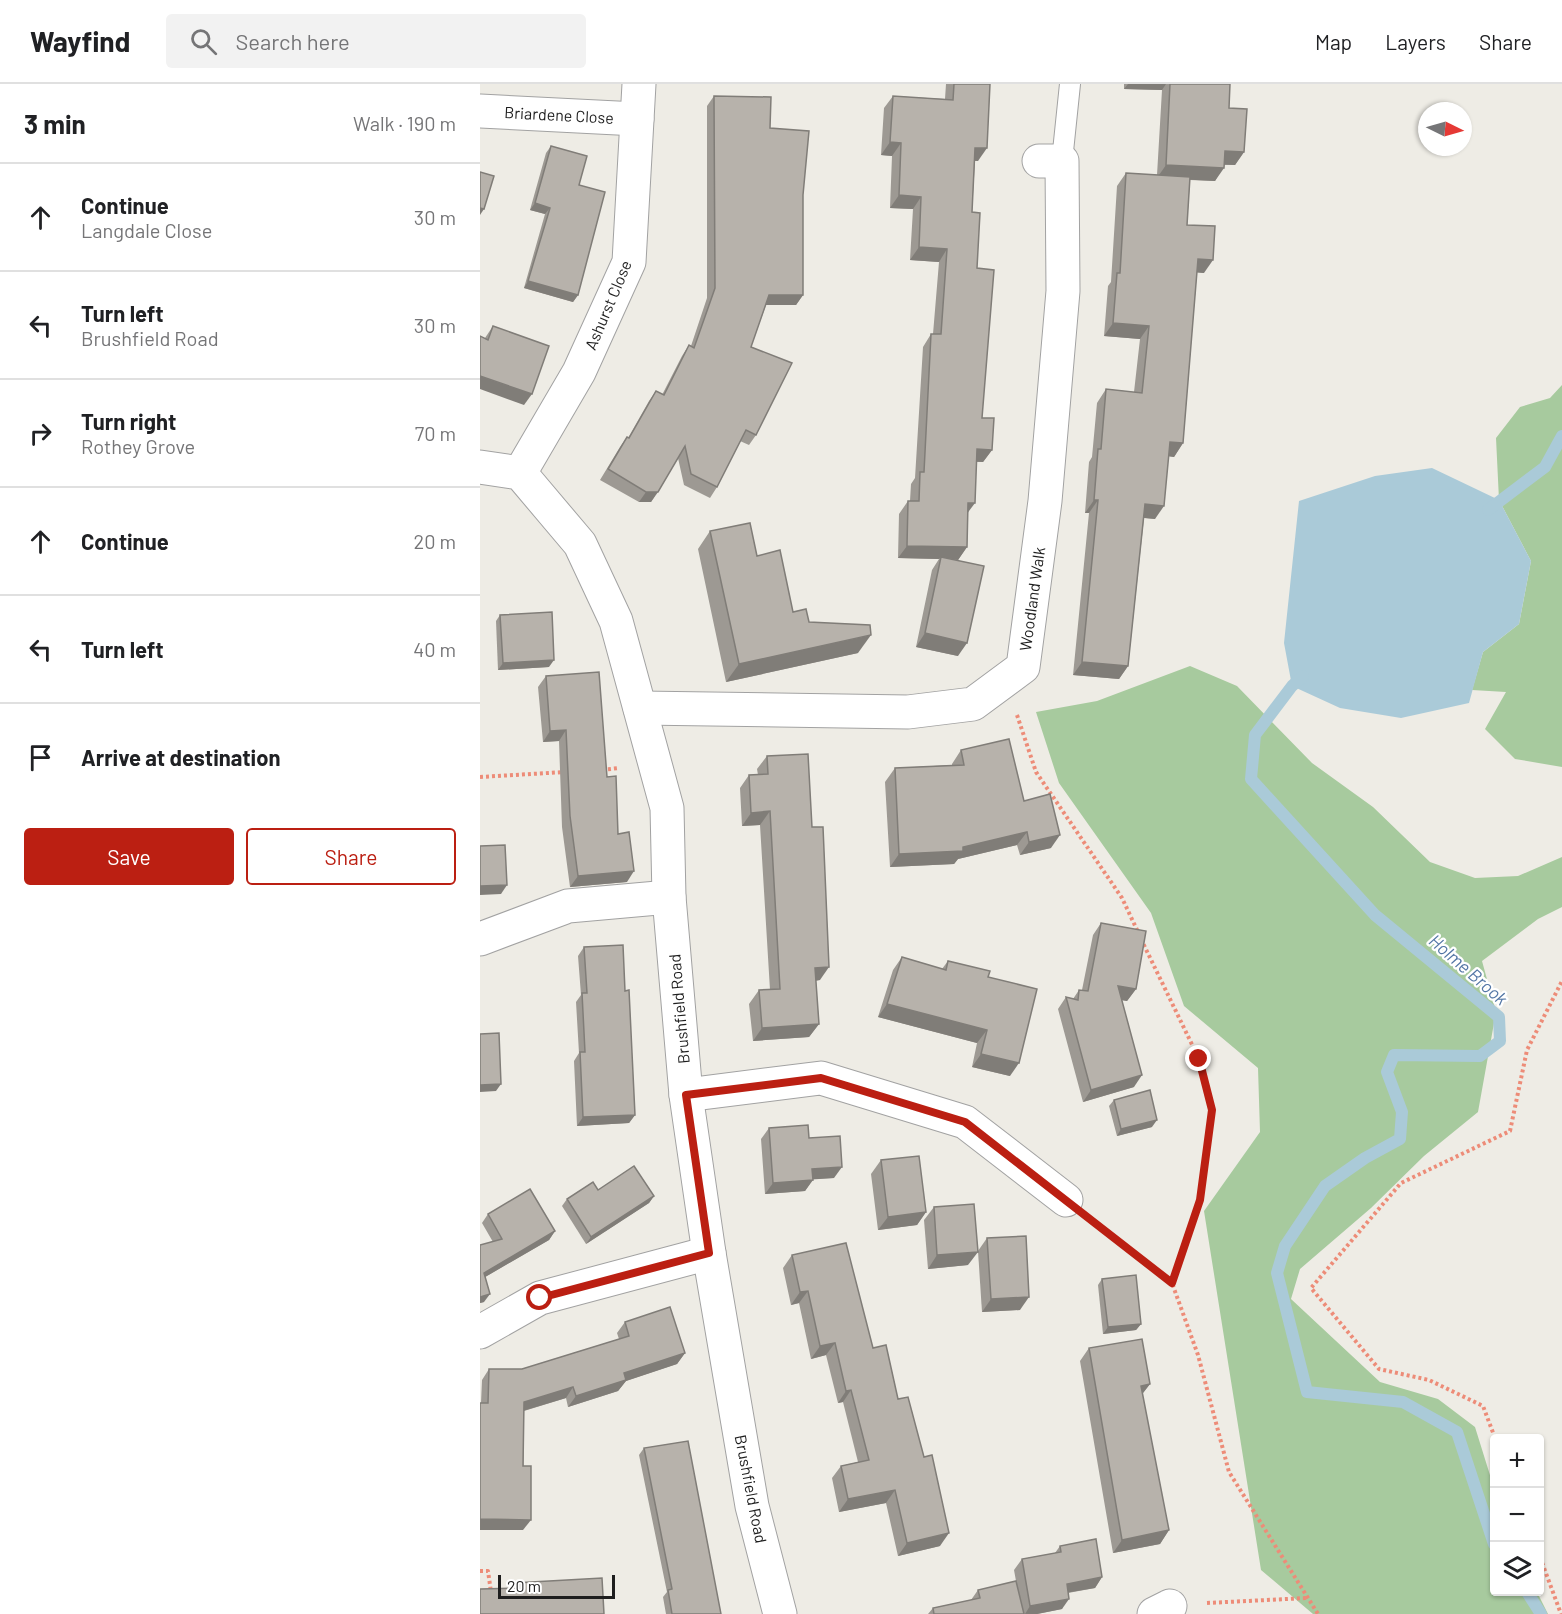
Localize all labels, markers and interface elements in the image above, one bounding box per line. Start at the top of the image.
search box [166,14,586,68]
text: Wayfind [30,24,130,58]
icon: search [187,25,220,58]
text: Search here [235,28,350,54]
text: Map [1315,29,1352,54]
text: Layers [1385,29,1446,54]
text: Share [1479,29,1532,54]
street label: Briardene Close [504,102,614,127]
north arrow [1418,102,1472,156]
text: 3 min [24,108,86,139]
text: Walk · 190 m [353,111,456,135]
text: Continue [81,192,169,218]
icon: ahead [24,201,57,234]
text: 30 m [414,205,456,229]
text: Langdale Close [81,218,212,242]
street label: Ashurst Close [580,257,635,352]
text: Turn left [81,300,164,326]
icon: left [24,309,57,342]
text: 30 m [414,313,456,337]
text: Brushfield Road [81,326,219,350]
text: Turn right [81,408,176,434]
icon: right [24,417,57,450]
text: 70 m [415,421,456,445]
text: Rothey Grove [81,434,195,458]
icon: ahead [24,525,57,558]
text: Continue [81,528,169,554]
text: 20 m [413,529,456,553]
street label: Woodland Walk [1015,546,1048,652]
icon: left [24,633,57,666]
text: Turn left [81,636,164,662]
text: 40 m [413,637,456,661]
icon: arrive [24,741,57,774]
text: Arrive at destination [81,744,280,770]
button: Save [24,828,234,885]
button: Share [246,828,456,885]
water label: Holme Brook [1425,929,1513,1010]
street label: Brushfield Road [664,953,693,1065]
route end [1185,1045,1211,1071]
route start [526,1284,552,1310]
street label: Brushfield Road [732,1433,771,1545]
map controls [1490,1434,1544,1596]
button: + [1490,1434,1544,1488]
button: − [1490,1488,1544,1542]
button: layers [1490,1542,1544,1596]
scale bar [498,1572,615,1600]
text: 20 m [507,1576,541,1595]

